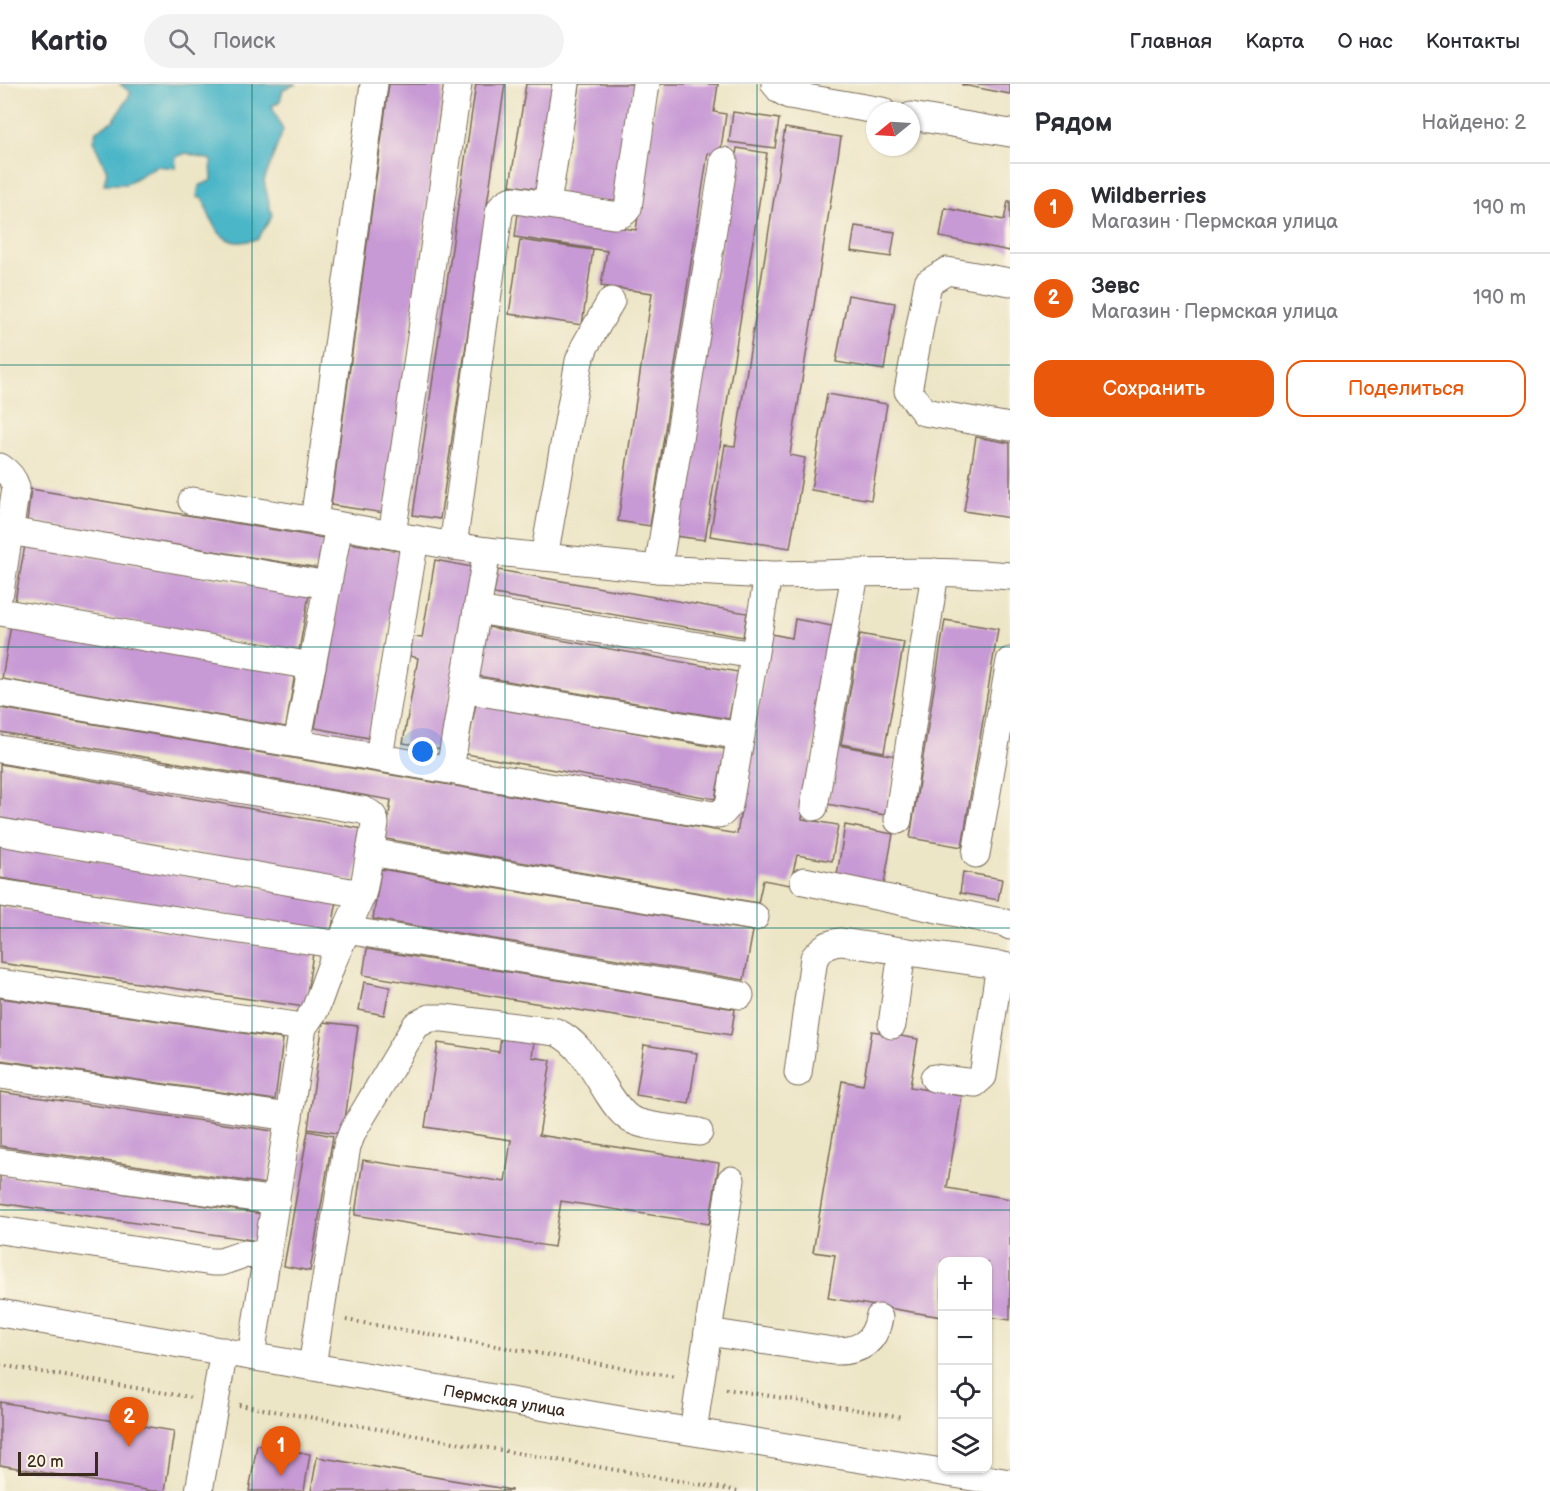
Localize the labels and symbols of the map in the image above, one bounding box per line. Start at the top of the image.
north arrow [866,102,920,156]
your location [408,737,437,766]
street label: Пермская улица [442,1382,567,1421]
pin: 2 [110,1398,148,1447]
pin: 1 [262,1426,300,1476]
scale bar [18,1449,98,1476]

